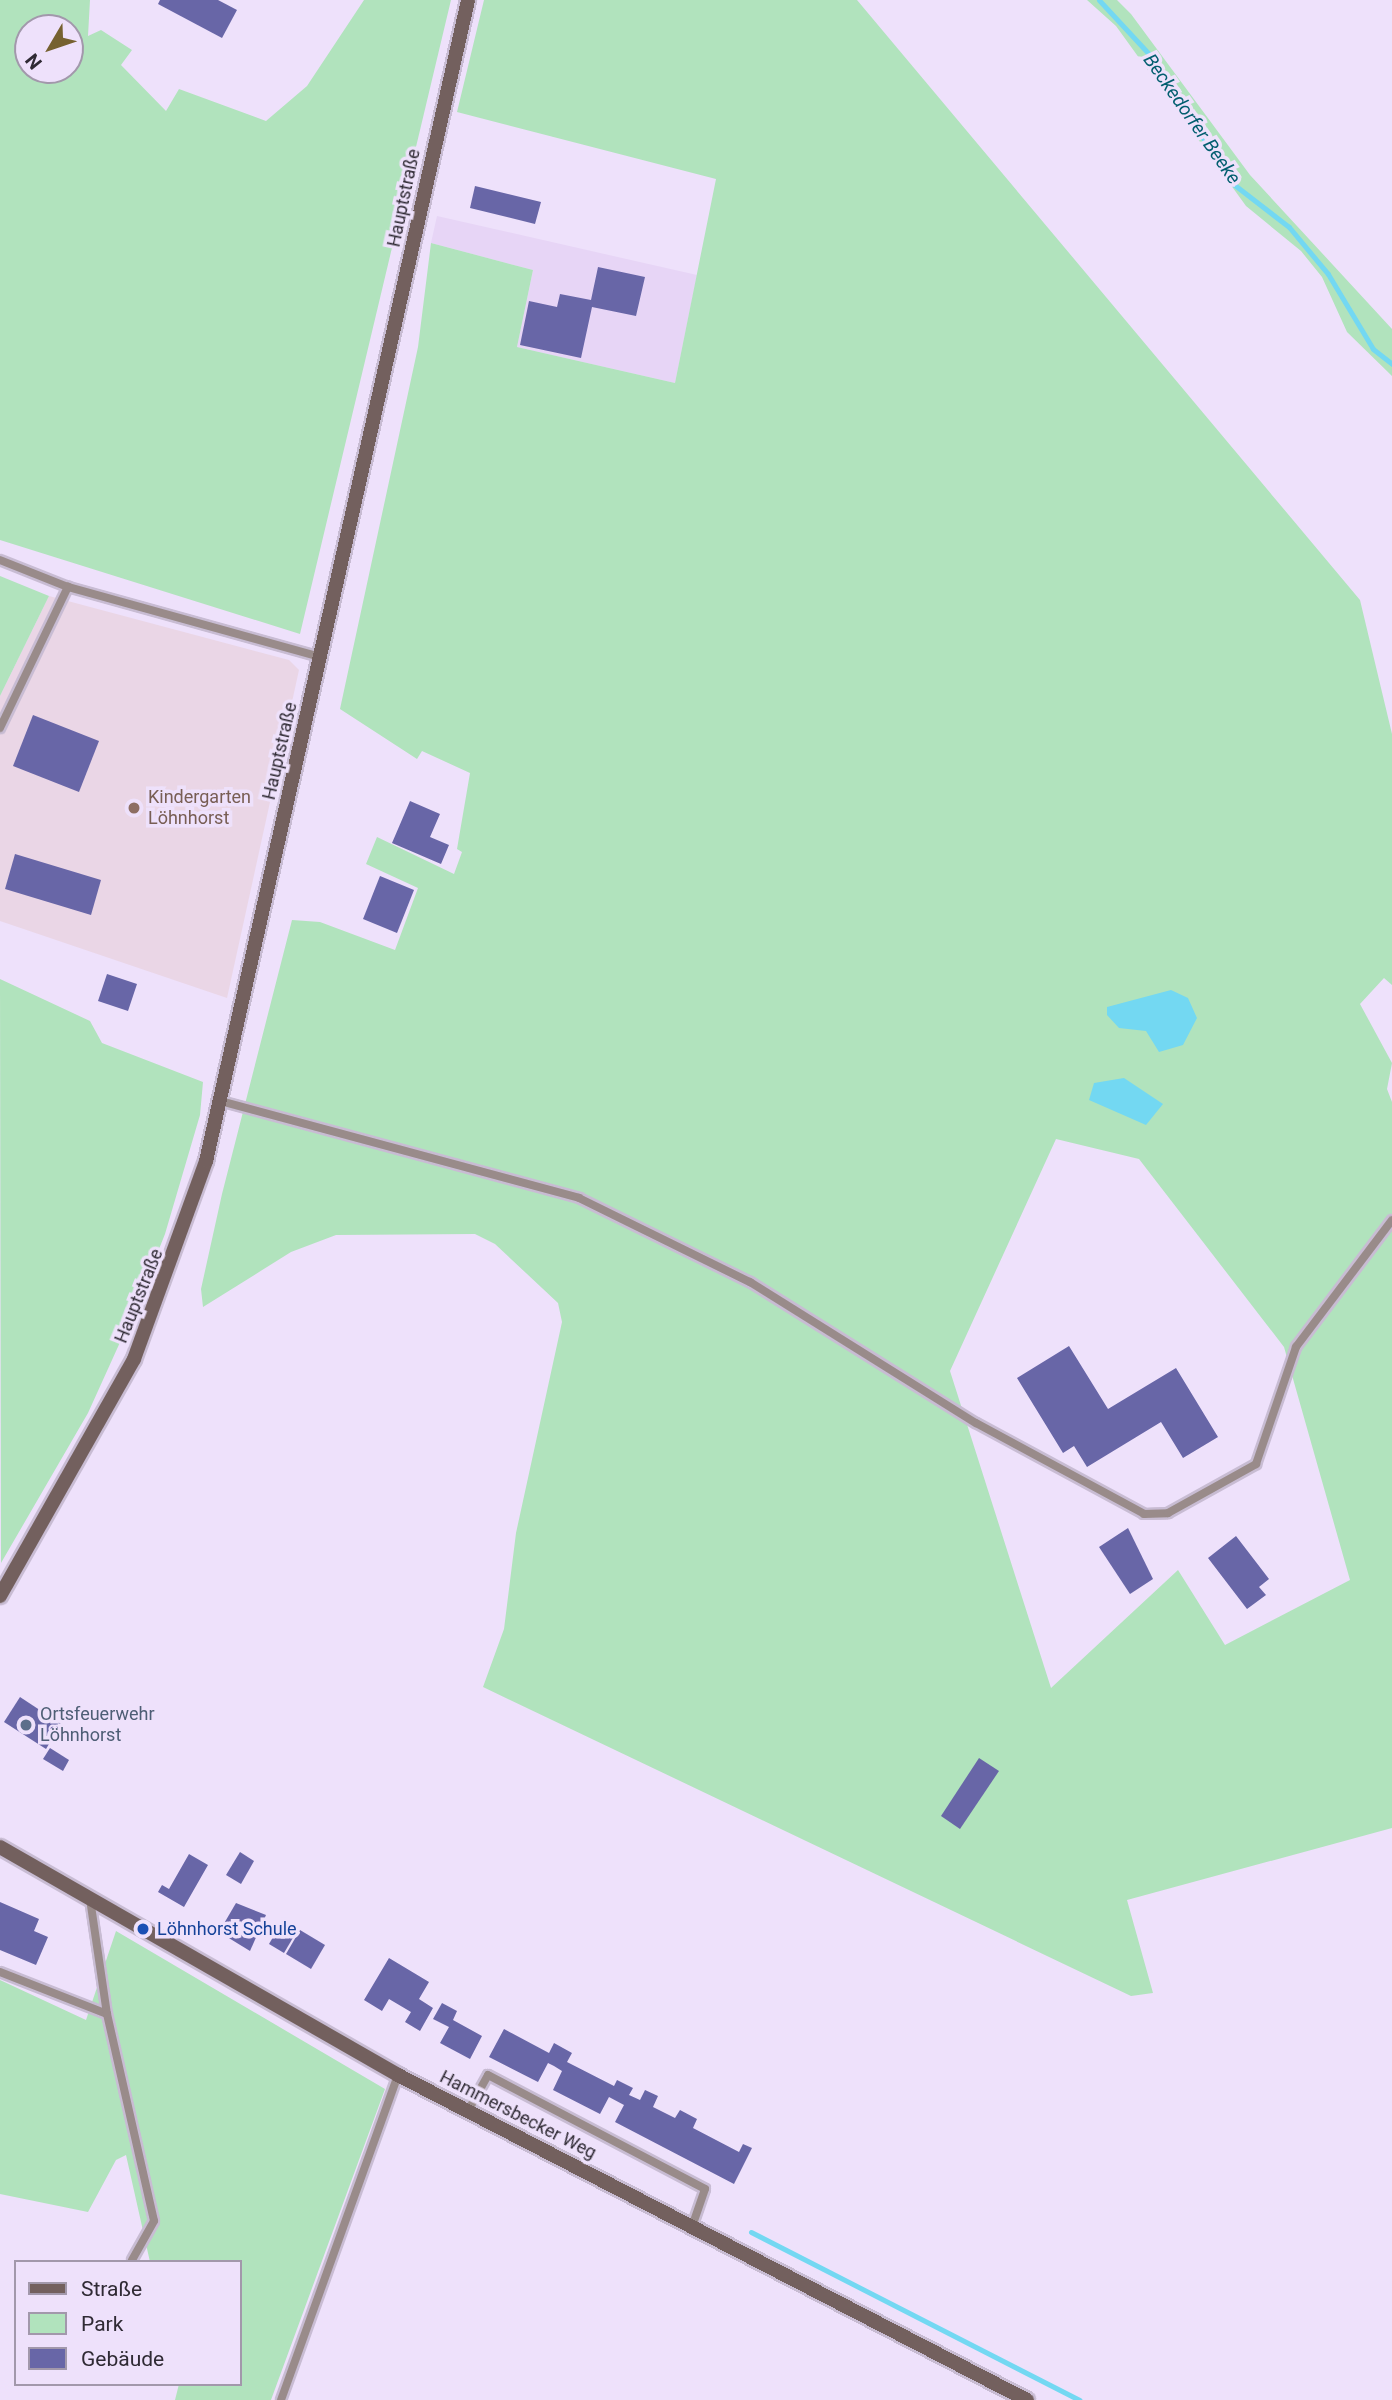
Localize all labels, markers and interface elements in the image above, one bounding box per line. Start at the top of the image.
north arrow [14,14,84,84]
text: N [21,49,47,74]
water label: Beckedorfer Beeke [1139,49,1245,189]
street label: Hauptstraße [383,147,425,249]
street label: Hauptstraße [258,700,302,802]
place label: Kindergarten Löhnhorst [148,787,251,830]
marker: Kindergarten Löhnhorst [126,800,142,816]
street label: Hauptstraße [110,1246,168,1346]
place label: Ortsfeuerwehr Löhnhorst [40,1704,154,1746]
marker: Ortsfeuerwehr Löhnhorst [18,1717,34,1733]
place label: Löhnhorst Schule [157,1918,297,1940]
marker: Löhnhorst Schule [135,1921,151,1937]
street label: Hammersbecker Weg [436,2066,600,2164]
legend [14,2260,242,2386]
text: Straße [81,2277,142,2301]
text: Park [81,2312,123,2336]
text: Gebäude [81,2347,164,2371]

